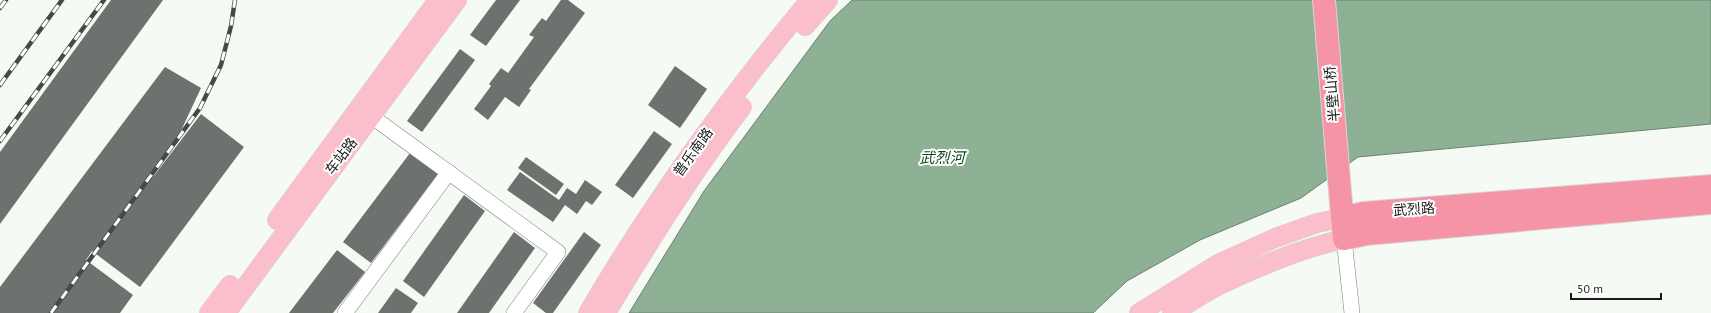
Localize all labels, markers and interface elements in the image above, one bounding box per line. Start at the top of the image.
street label: 半壁山桥 [1321,65,1343,123]
street label: 普乐南路 [669,124,717,180]
street label: 车站路 [321,134,361,178]
water label: 武烈河 [919,148,967,167]
street label: 武烈路 [1392,199,1436,219]
scale bar [1571,275,1661,301]
text: 50 m [1577,281,1603,296]

